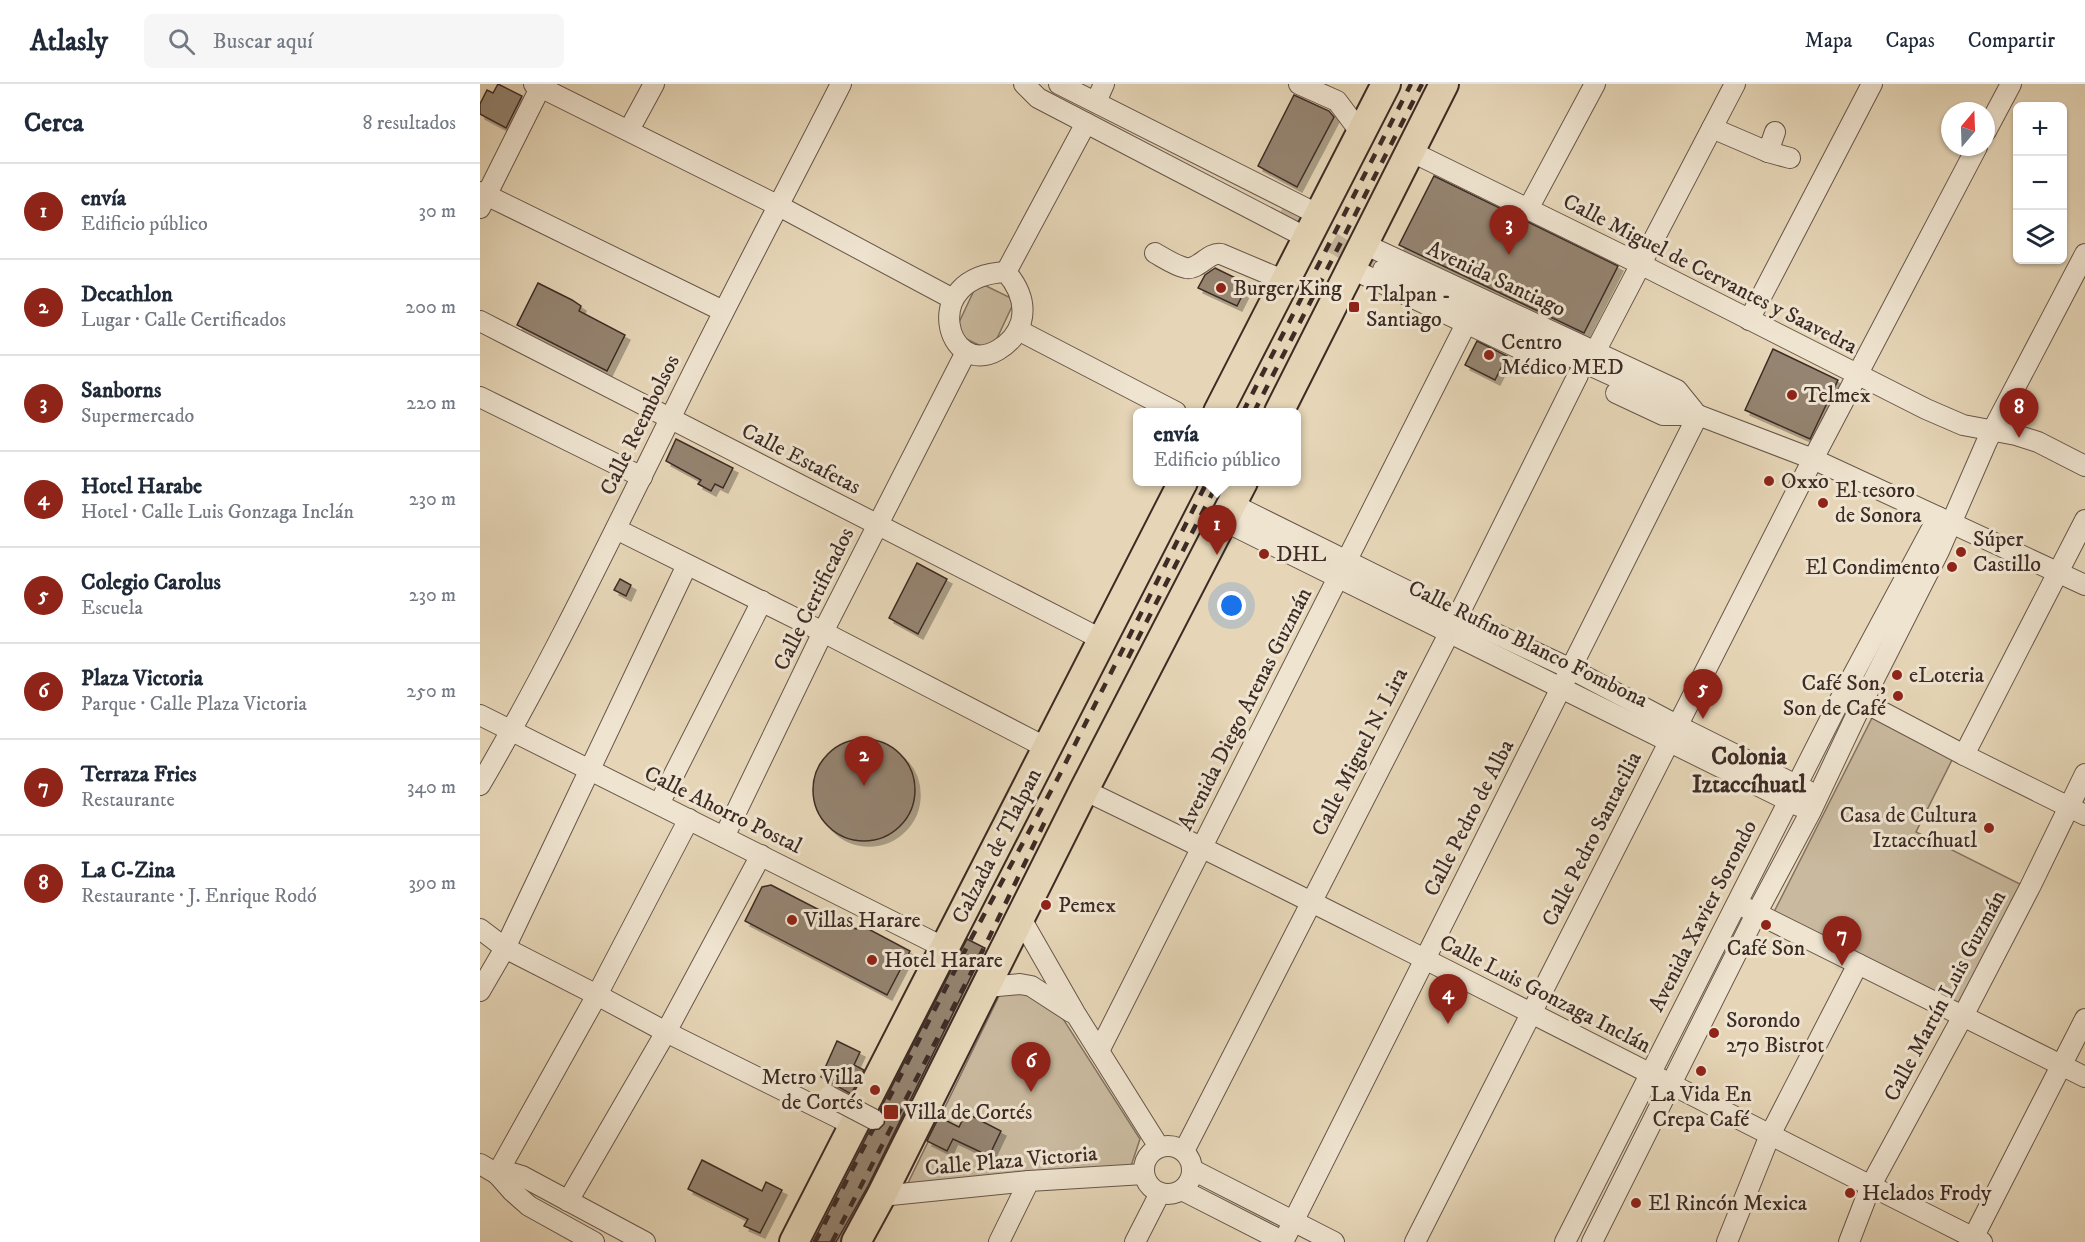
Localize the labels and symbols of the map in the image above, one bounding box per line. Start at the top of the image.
north arrow [1941,102,1995,156]
street label: Calle Miguel de Cervantes y Saavedra [1558,188,1862,360]
pin: 3 [1490,206,1528,255]
street label: Avenida Santiago [1422,235,1570,323]
place label: Burger King [1233,275,1342,302]
marker: Burger King [1214,281,1228,295]
place label: Tlalpan - Santiago [1366,281,1451,333]
marker: Tlalpan - Santiago [1347,300,1361,314]
place label: Centro Médico MED [1501,329,1624,381]
marker: Centro Médico MED [1482,348,1496,362]
street label: Calle Reembolsos [594,350,686,500]
place label: Telmex [1804,382,1871,409]
marker: Telmex [1785,388,1799,402]
pin: 8 [2000,388,2038,438]
street label: Calle Estafetas [737,417,865,501]
place label: Oxxo [1781,468,1829,495]
marker: Oxxo [1762,474,1776,488]
place label: El tesoro de Sonora [1835,477,1922,529]
marker: El tesoro de Sonora [1816,496,1830,510]
pin: 1 [1198,506,1236,555]
street label: Calle Certificados [768,523,860,675]
place label: Súper Castillo [1973,526,2041,578]
place label: DHL [1276,541,1327,568]
marker: Súper Castillo [1954,545,1968,559]
marker: DHL [1257,547,1271,561]
place label: El Condimento [1805,554,1940,581]
marker: El Condimento [1945,560,1959,574]
street label: Calle Rufino Blanco Fombona [1404,574,1653,714]
street label: Avenida Diego Arenas Guzmán [1172,583,1318,835]
your location [1217,591,1246,620]
place label: eLoteria [1909,662,1985,689]
street label: Calle Miguel N. Lira [1306,663,1414,841]
marker: eLoteria [1890,668,1904,682]
pin: 5 [1684,670,1722,719]
place label: Café Son, Son de Café [1783,670,1886,722]
marker: Café Son, Son de Café [1891,689,1905,703]
street label: Calle Pedro de Alba [1418,735,1520,901]
pin: 2 [844,736,884,786]
district label: Colonia Iztaccíhuatl [1692,742,1807,800]
street label: Calle Pedro Santacilia [1536,747,1648,931]
street label: Calle Ahorro Postal [640,760,807,860]
street label: Calzada de Tlalpan [946,764,1048,928]
place label: Casa de Cultura Iztaccíhuatl [1840,802,1978,854]
street label: Avenida Xavier Sorondo [1643,816,1763,1016]
marker: Casa de Cultura Iztaccíhuatl [1982,821,1996,835]
street label: Calle Martín Luis Guzmán [1878,886,2012,1106]
place label: Pemex [1058,892,1116,919]
marker: Pemex [1039,898,1053,912]
place label: Villas Harare [803,907,921,934]
marker: Villas Harare [785,913,799,927]
pin: 7 [1822,916,1862,966]
marker: Café Son [1759,918,1773,932]
street label: Calle Luis Gonzaga Inclán [1435,929,1656,1059]
place label: Café Son [1727,935,1806,962]
place label: Hotel Harare [884,947,1003,974]
marker: Hotel Harare [865,953,879,967]
pin: 4 [1428,974,1468,1024]
place label: Sorondo 270 Bistrot [1726,1007,1824,1059]
marker: Sorondo 270 Bistrot [1707,1026,1721,1040]
pin: 6 [1012,1042,1050,1092]
place label: Metro Villa de Cortés [761,1064,864,1116]
marker: La Vida En Crepa Café [1694,1064,1708,1078]
place label: La Vida En Crepa Café [1650,1081,1752,1133]
marker: Metro Villa de Cortés [868,1083,882,1097]
place label: Villa de Cortés [903,1099,1032,1126]
marker: Villa de Cortés [882,1103,900,1121]
street label: Calle Plaza Victoria [924,1140,1099,1182]
place label: Helados Frody [1862,1180,1992,1207]
marker: Helados Frody [1843,1186,1857,1200]
place label: El Rincón Mexica [1648,1190,1808,1217]
marker: El Rincón Mexica [1629,1196,1643,1210]

